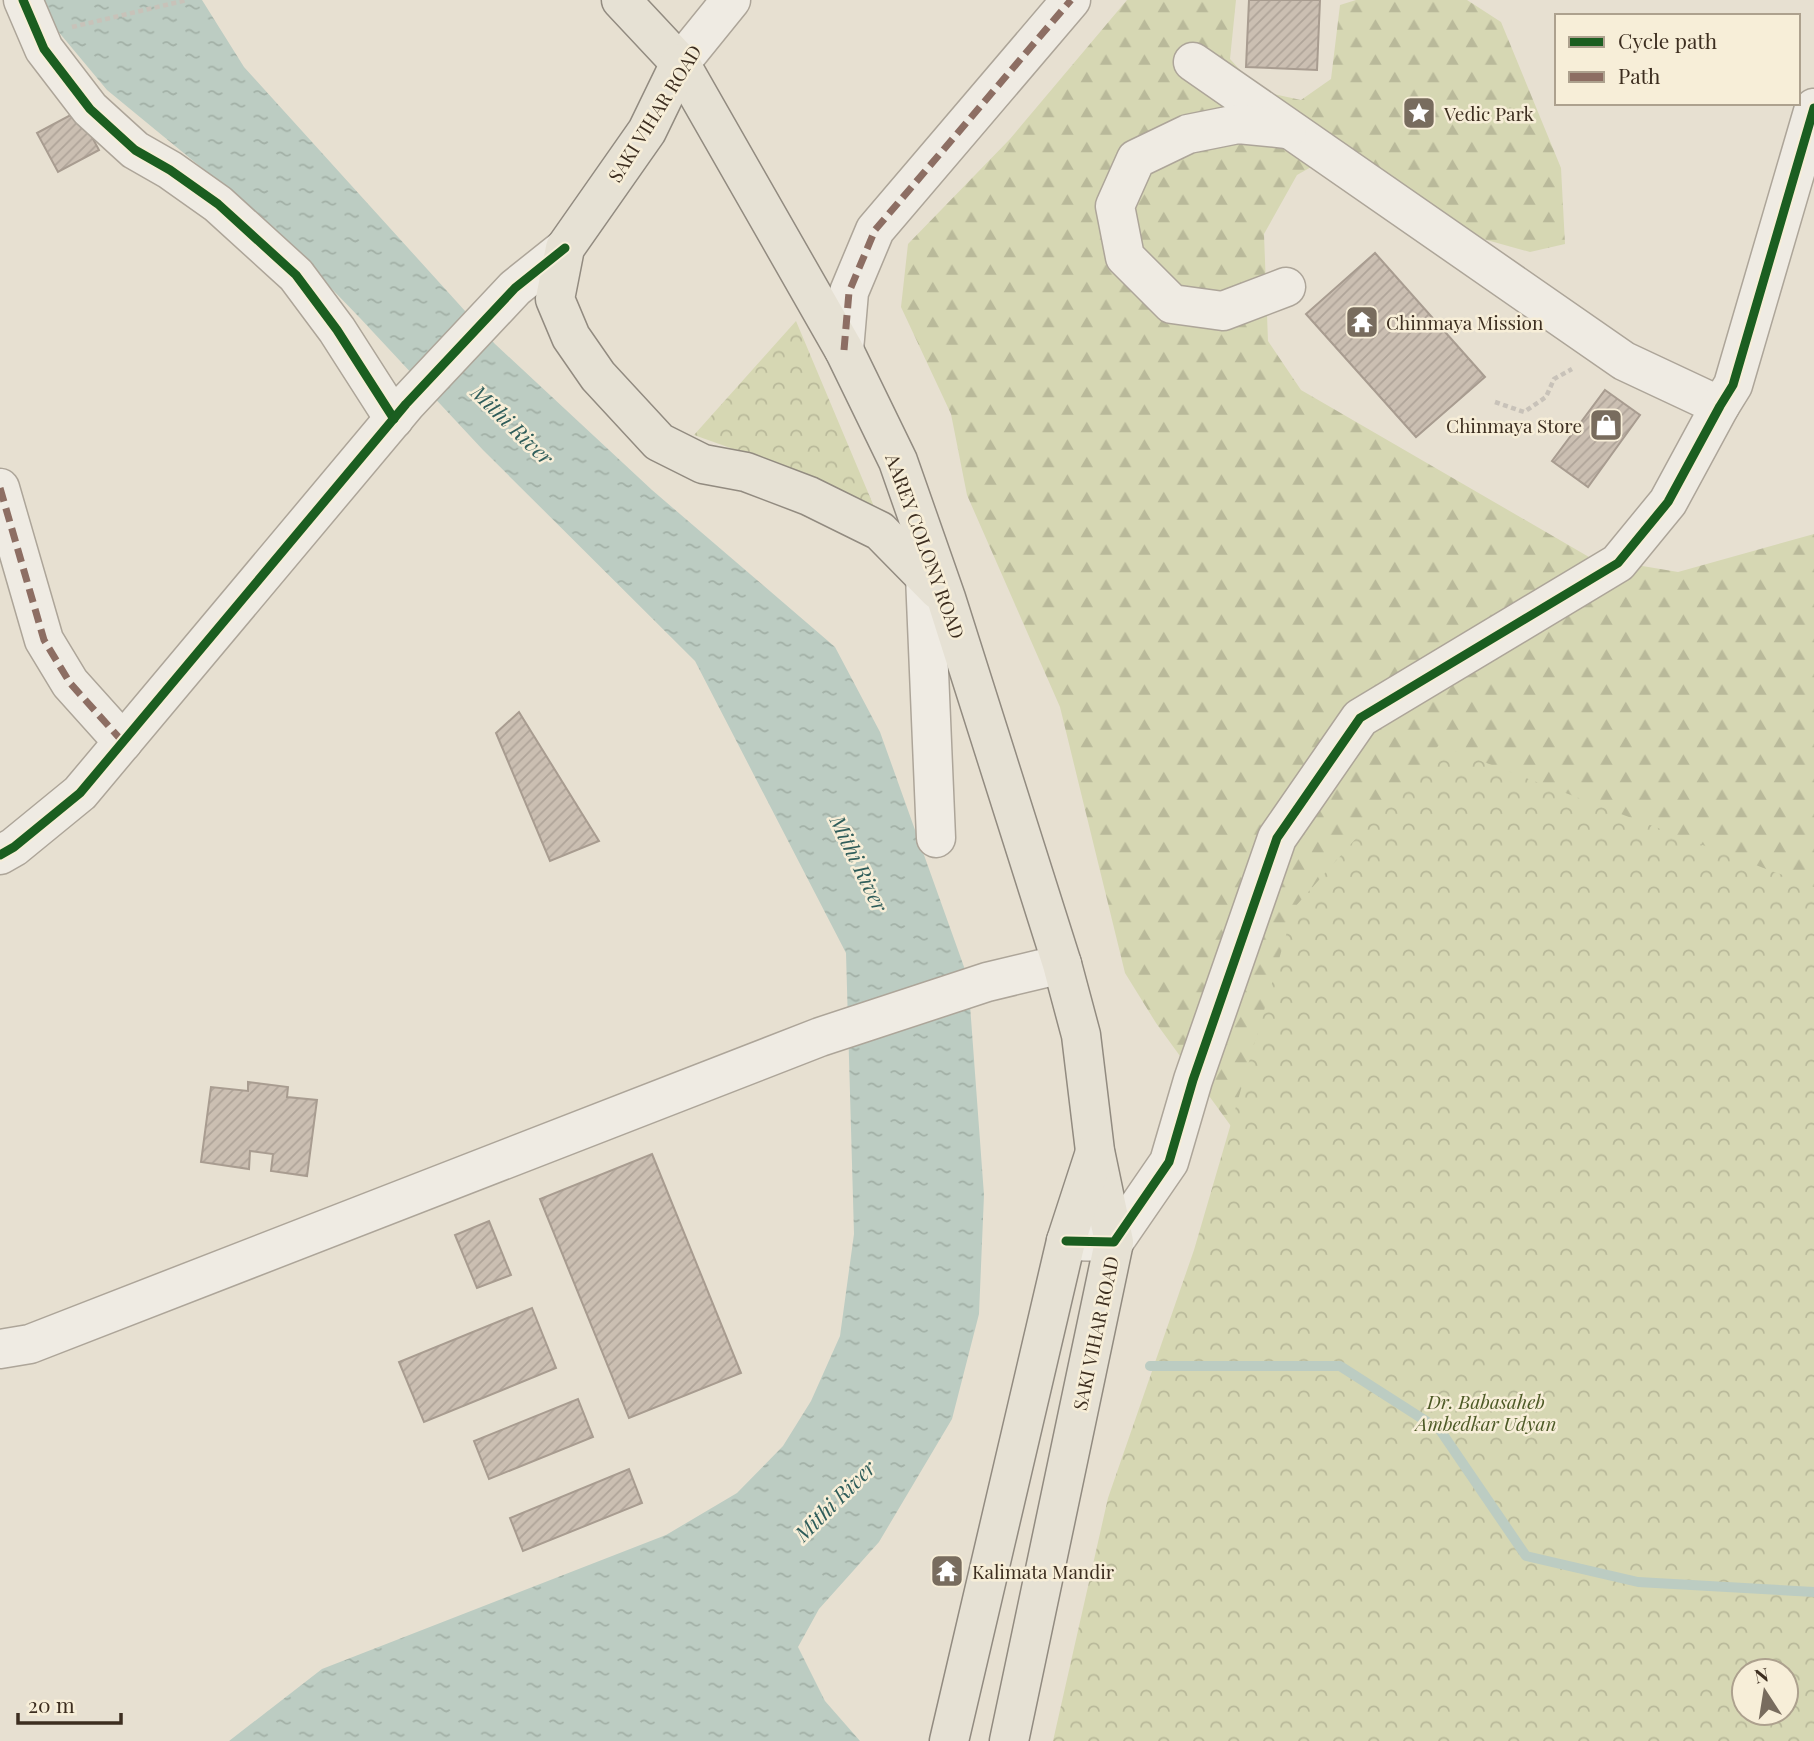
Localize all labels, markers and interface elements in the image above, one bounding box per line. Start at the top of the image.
legend [1555,14,1800,105]
text: Cycle path [1618,26,1718,54]
street label: SAKI VIHAR ROAD [601,39,707,187]
text: Path [1618,61,1661,89]
place icon: Vedic Park [1400,94,1438,132]
place label: Vedic Park [1443,100,1535,126]
temple icon: Chinmaya Mission [1343,303,1381,341]
place label: Chinmaya Mission [1386,309,1544,335]
water label: Mithi River [465,377,561,471]
shop icon: Chinmaya Store [1587,406,1625,444]
place label: Chinmaya Store [1446,412,1582,438]
street label: AAREY COLONY ROAD [880,449,972,642]
water label: Mithi River [824,809,896,917]
street label: SAKI VIHAR ROAD [1066,1253,1124,1413]
park label: Dr. Babasaheb Ambedkar Udyan [1414,1388,1556,1436]
water label: Mithi River [787,1453,881,1547]
temple icon: Kalimata Mandir [928,1552,966,1590]
place label: Kalimata Mandir [972,1558,1115,1584]
north arrow [1730,1657,1800,1727]
text: N [1752,1660,1771,1689]
scale bar [18,1682,121,1726]
text: 20 m [28,1690,75,1718]

